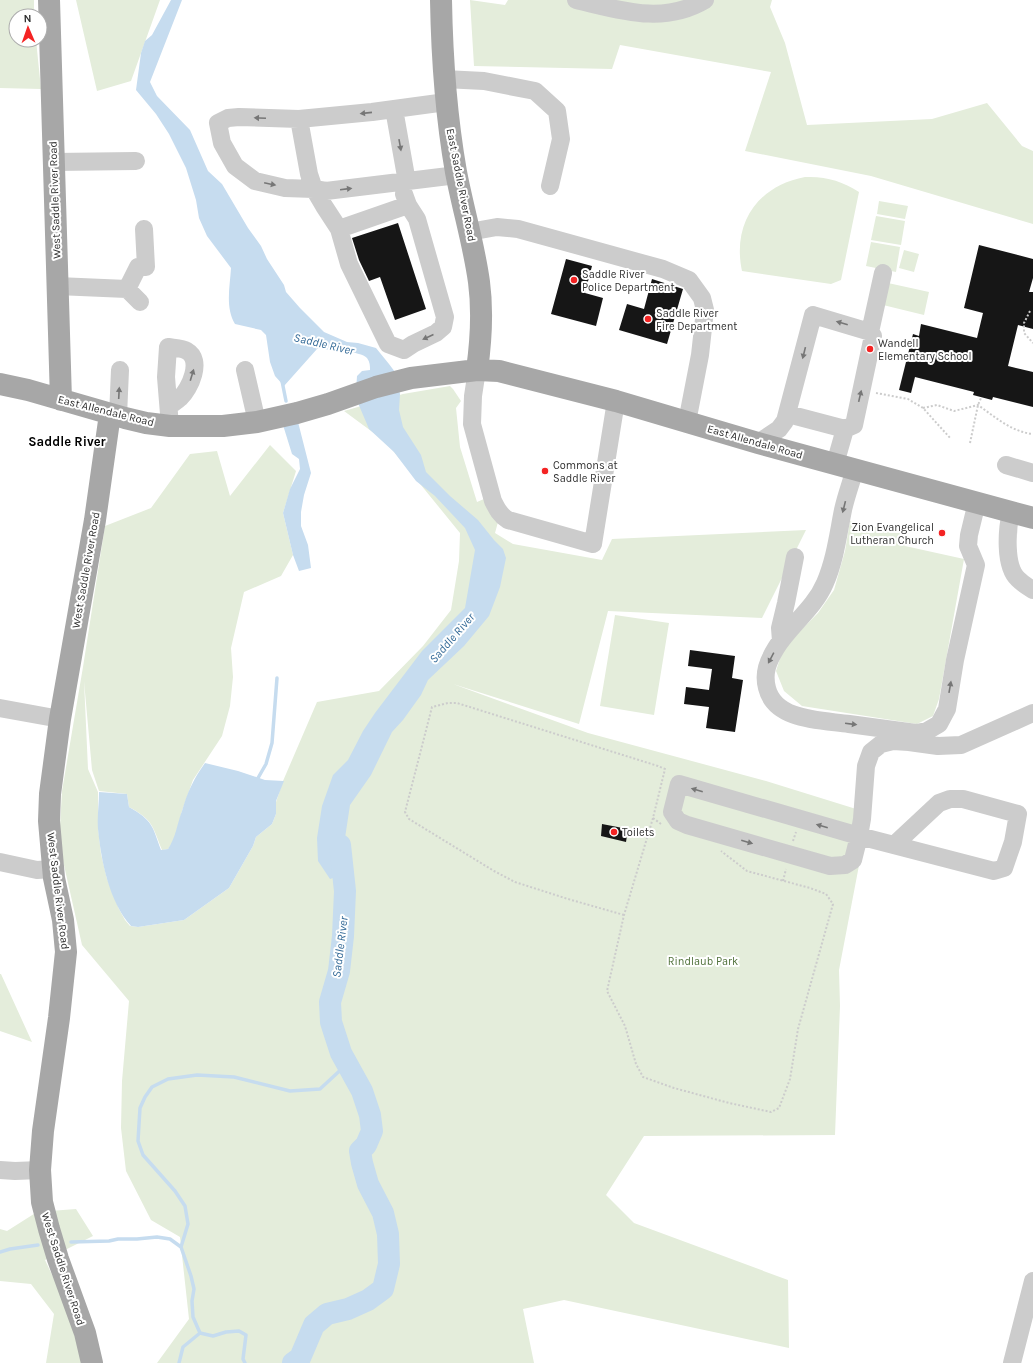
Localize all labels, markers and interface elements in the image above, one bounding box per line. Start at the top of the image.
north arrow [8,8,48,48]
text: N [23,12,32,25]
one-way arrow [360,110,372,116]
one-way arrow [254,114,266,121]
street label: East Saddle River Road [444,127,478,243]
one-way arrow [398,139,404,152]
street label: West Saddle River Road [46,141,64,259]
one-way arrow [264,182,276,188]
one-way arrow [340,185,352,192]
place label: Saddle River Police Department [582,268,675,294]
marker: Saddle River Police Department [569,275,579,285]
place label: Saddle River Fire Department [656,307,738,333]
marker: Saddle River Fire Department [643,314,653,324]
one-way arrow [836,320,848,326]
water label: Saddle River [292,330,356,358]
one-way arrow [423,334,434,340]
place label: Wandell Elementary School [878,337,971,363]
marker: Wandell Elementary School [865,344,875,354]
one-way arrow [800,347,806,359]
one-way arrow [189,369,195,381]
one-way arrow [116,387,123,399]
one-way arrow [858,390,864,402]
street label: East Allendale Road [57,393,155,429]
street label: East Allendale Road [706,422,804,462]
district label: Saddle River [28,434,107,449]
place label: Commons at Saddle River [553,459,618,485]
marker: Commons at Saddle River [540,466,550,476]
one-way arrow [841,501,847,513]
street label: West Saddle River Road [69,511,103,629]
place label: Zion Evangelical Lutheran Church [850,521,934,547]
marker: Zion Evangelical Lutheran Church [937,528,947,538]
water label: Saddle River [427,610,478,666]
one-way arrow [767,652,774,664]
one-way arrow [948,681,954,693]
one-way arrow [845,721,857,727]
one-way arrow [690,787,702,793]
one-way arrow [815,823,827,829]
place label: Toilets [622,826,655,839]
marker: Toilets [609,827,619,837]
street label: West Saddle River Road [44,832,72,950]
one-way arrow [742,839,754,845]
water label: Saddle River [329,915,351,978]
park label: Rindlaub Park [668,955,738,968]
street label: West Saddle River Road [39,1211,87,1327]

